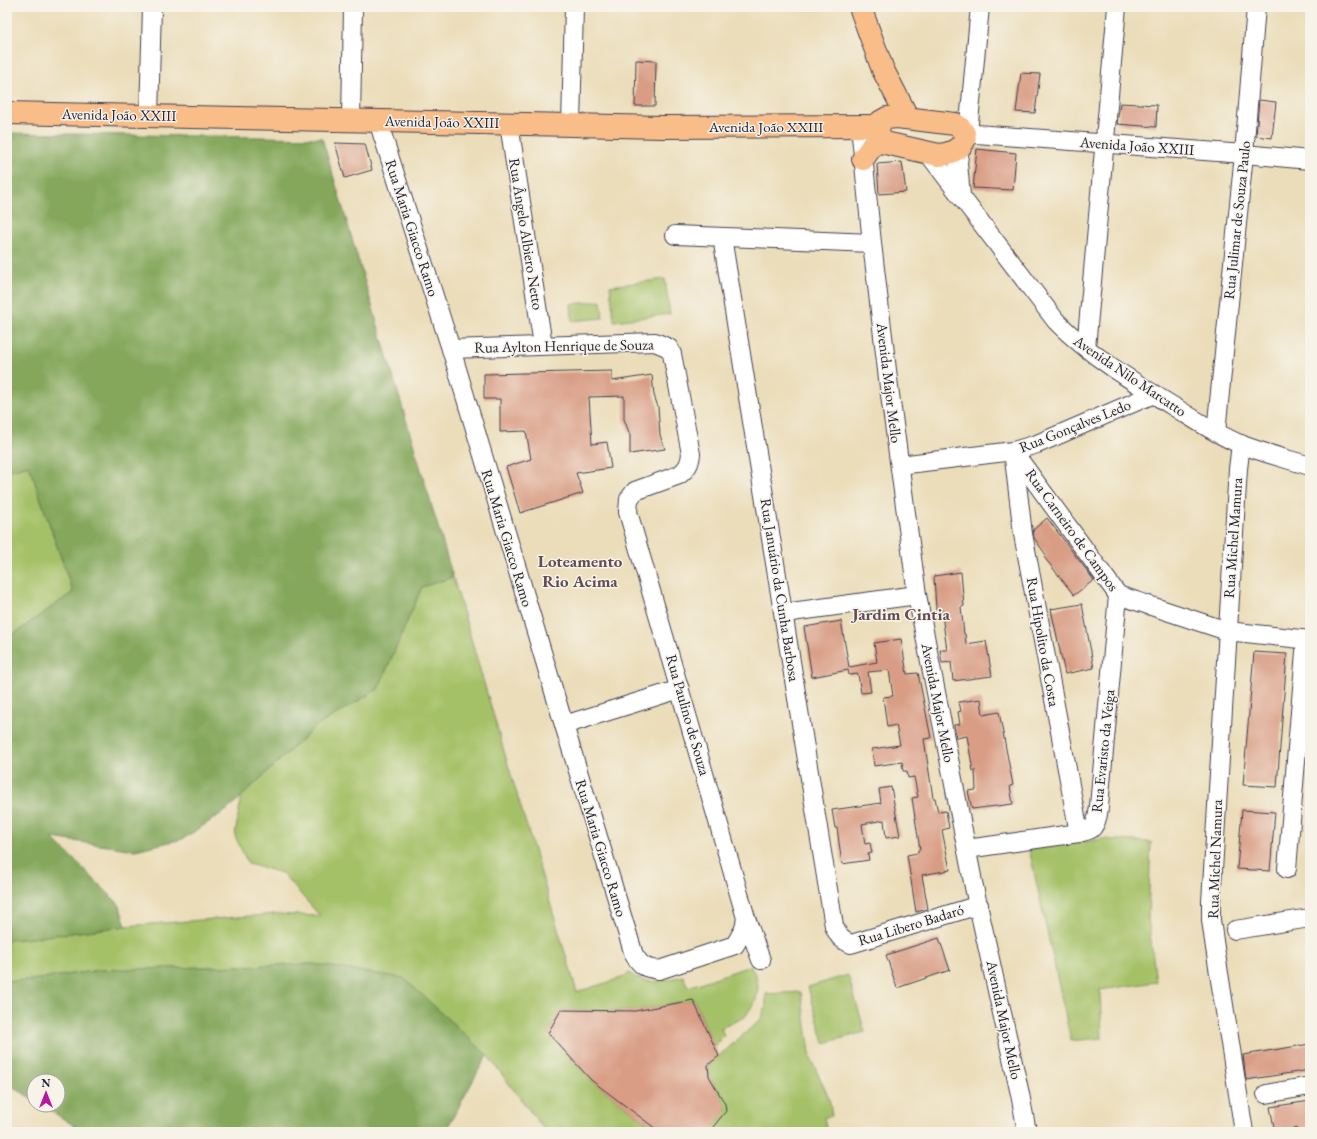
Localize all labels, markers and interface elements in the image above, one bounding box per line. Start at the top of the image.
street label: Avenida João XXIII [61,104,177,125]
street label: Avenida João XXIII [384,111,500,132]
street label: Avenida João XXIII [708,117,823,136]
street label: Avenida João XXIII [1078,132,1195,159]
street label: Rua Julimar de Souza Paulo [1219,140,1254,300]
street label: Rua Maria Giacco Ramo [381,157,444,299]
street label: Rua Ângelo Albiero Netto [505,157,548,311]
street label: Avenida Major Mello [873,321,906,444]
street label: Avenida Nilo Marcatto [1069,330,1190,420]
street label: Rua Aylton Henrique de Souza [474,334,654,357]
street label: Rua Gonçalves Ledo [1016,394,1133,457]
street label: Rua Carneiro de Campos [1022,465,1123,595]
street label: Rua Maria Giacco Ramo [478,467,537,609]
street label: Rua Michel Mamura [1219,477,1246,599]
street label: Rua Januário da Cunha Barbosa [757,497,804,683]
district label: Loteamento Rio Acima [538,550,623,592]
street label: Rua Hipolito da Costa [1023,576,1064,708]
district label: Jardim Cintia [850,603,950,625]
street label: Avenida Major Mello [917,641,959,764]
street label: Rua Paulino de Souza [662,652,715,778]
street label: Rua Evaristo da Veiga [1087,688,1118,813]
street label: Rua Maria Giacco Ramo [572,777,631,919]
street label: Rua Michel Namura [1203,799,1226,919]
street label: Rua Libero Badaró [856,899,966,950]
street label: Avenida Major Mello [982,958,1026,1081]
north arrow [26,1073,66,1113]
text: N [42,1076,51,1090]

